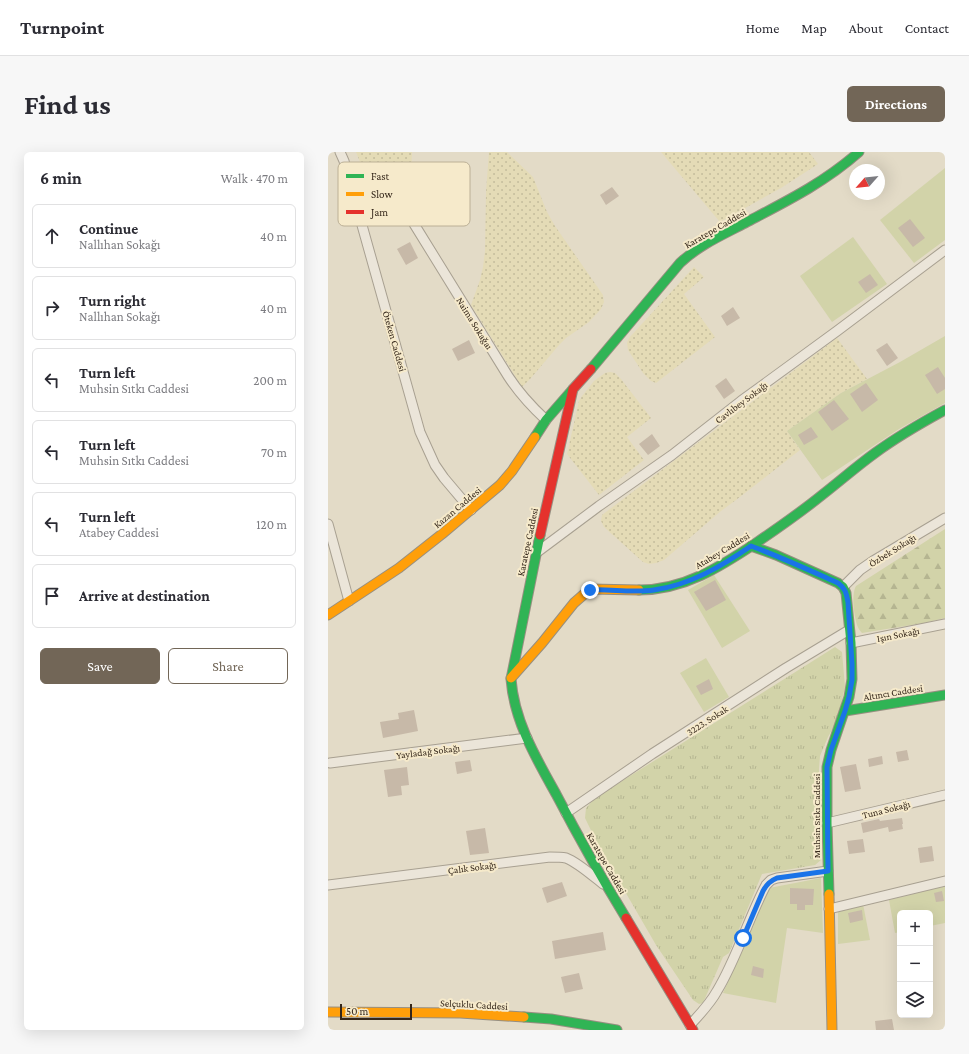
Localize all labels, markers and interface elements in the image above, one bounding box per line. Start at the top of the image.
text: Turnpoint [20,17,104,38]
text: Home [746,20,779,36]
text: Map [801,20,827,36]
text: About [849,20,883,36]
text: Contact [905,20,949,36]
button: Directions [847,86,945,122]
text: Find us [24,89,111,120]
legend [338,162,470,226]
north arrow [849,164,885,200]
text: 6 min [40,169,82,188]
text: Fast [371,170,390,182]
text: Walk · 470 m [221,171,288,186]
text: Slow [371,188,393,200]
text: Jam [370,206,388,219]
street label: Karatepe Caddesi [682,206,748,251]
text: Continue [79,221,138,237]
icon: ahead [41,225,63,247]
text: 40 m [260,229,287,244]
text: Nallıhan Sokağı [79,237,161,252]
text: Turn right [79,293,146,309]
street label: Naima Sokağaı [454,295,495,352]
icon: right [41,297,63,319]
text: 40 m [260,301,287,316]
text: Nallıhan Sokağı [79,309,161,324]
street label: Öteken Caddesi [381,310,409,373]
text: Turn left [79,365,135,381]
icon: left [41,369,63,391]
text: 200 m [253,373,287,388]
street label: Cavlıbey Sokağı [713,379,770,426]
text: Muhsin Sıtkı Caddesi [79,381,189,396]
text: Turn left [79,437,135,453]
icon: left [41,441,63,463]
text: 70 m [261,445,287,460]
text: Muhsin Sıtkı Caddesi [79,453,189,468]
street label: Kazan Caddesi [431,484,483,530]
street label: Karatepe Caddesi [515,507,540,577]
text: Turn left [79,509,135,525]
icon: left [41,513,63,535]
text: 120 m [256,517,287,532]
text: Atabey Caddesi [79,525,159,540]
street label: Atabey Caddesi [693,530,752,571]
street label: Özbek Sokağı [867,531,918,569]
route end [581,581,599,599]
icon: arrive [41,585,63,607]
text: Arrive at destination [79,588,210,604]
street label: Işın Sokağı [876,625,921,644]
button: Save [40,648,160,684]
button: Share [168,648,288,684]
street label: Altıncı Caddesi [862,682,924,703]
street label: 3223. Sokak [685,703,730,738]
street label: Yayladağ Sokağı [396,742,461,761]
street label: Muhsin Sıtkı Caddesi [811,773,822,858]
street label: Tuna Sokağı [861,798,912,821]
street label: Karatepe Caddesi [584,830,629,896]
street label: Çalık Sokağı [447,859,497,876]
map controls [897,910,933,1018]
button: + [897,910,933,946]
route start [734,929,752,947]
button: − [897,946,933,982]
button: layers [897,982,933,1018]
street label: Selçuklu Caddesi [440,997,508,1012]
scale bar [340,1002,412,1021]
text: 50 m [346,1005,368,1017]

